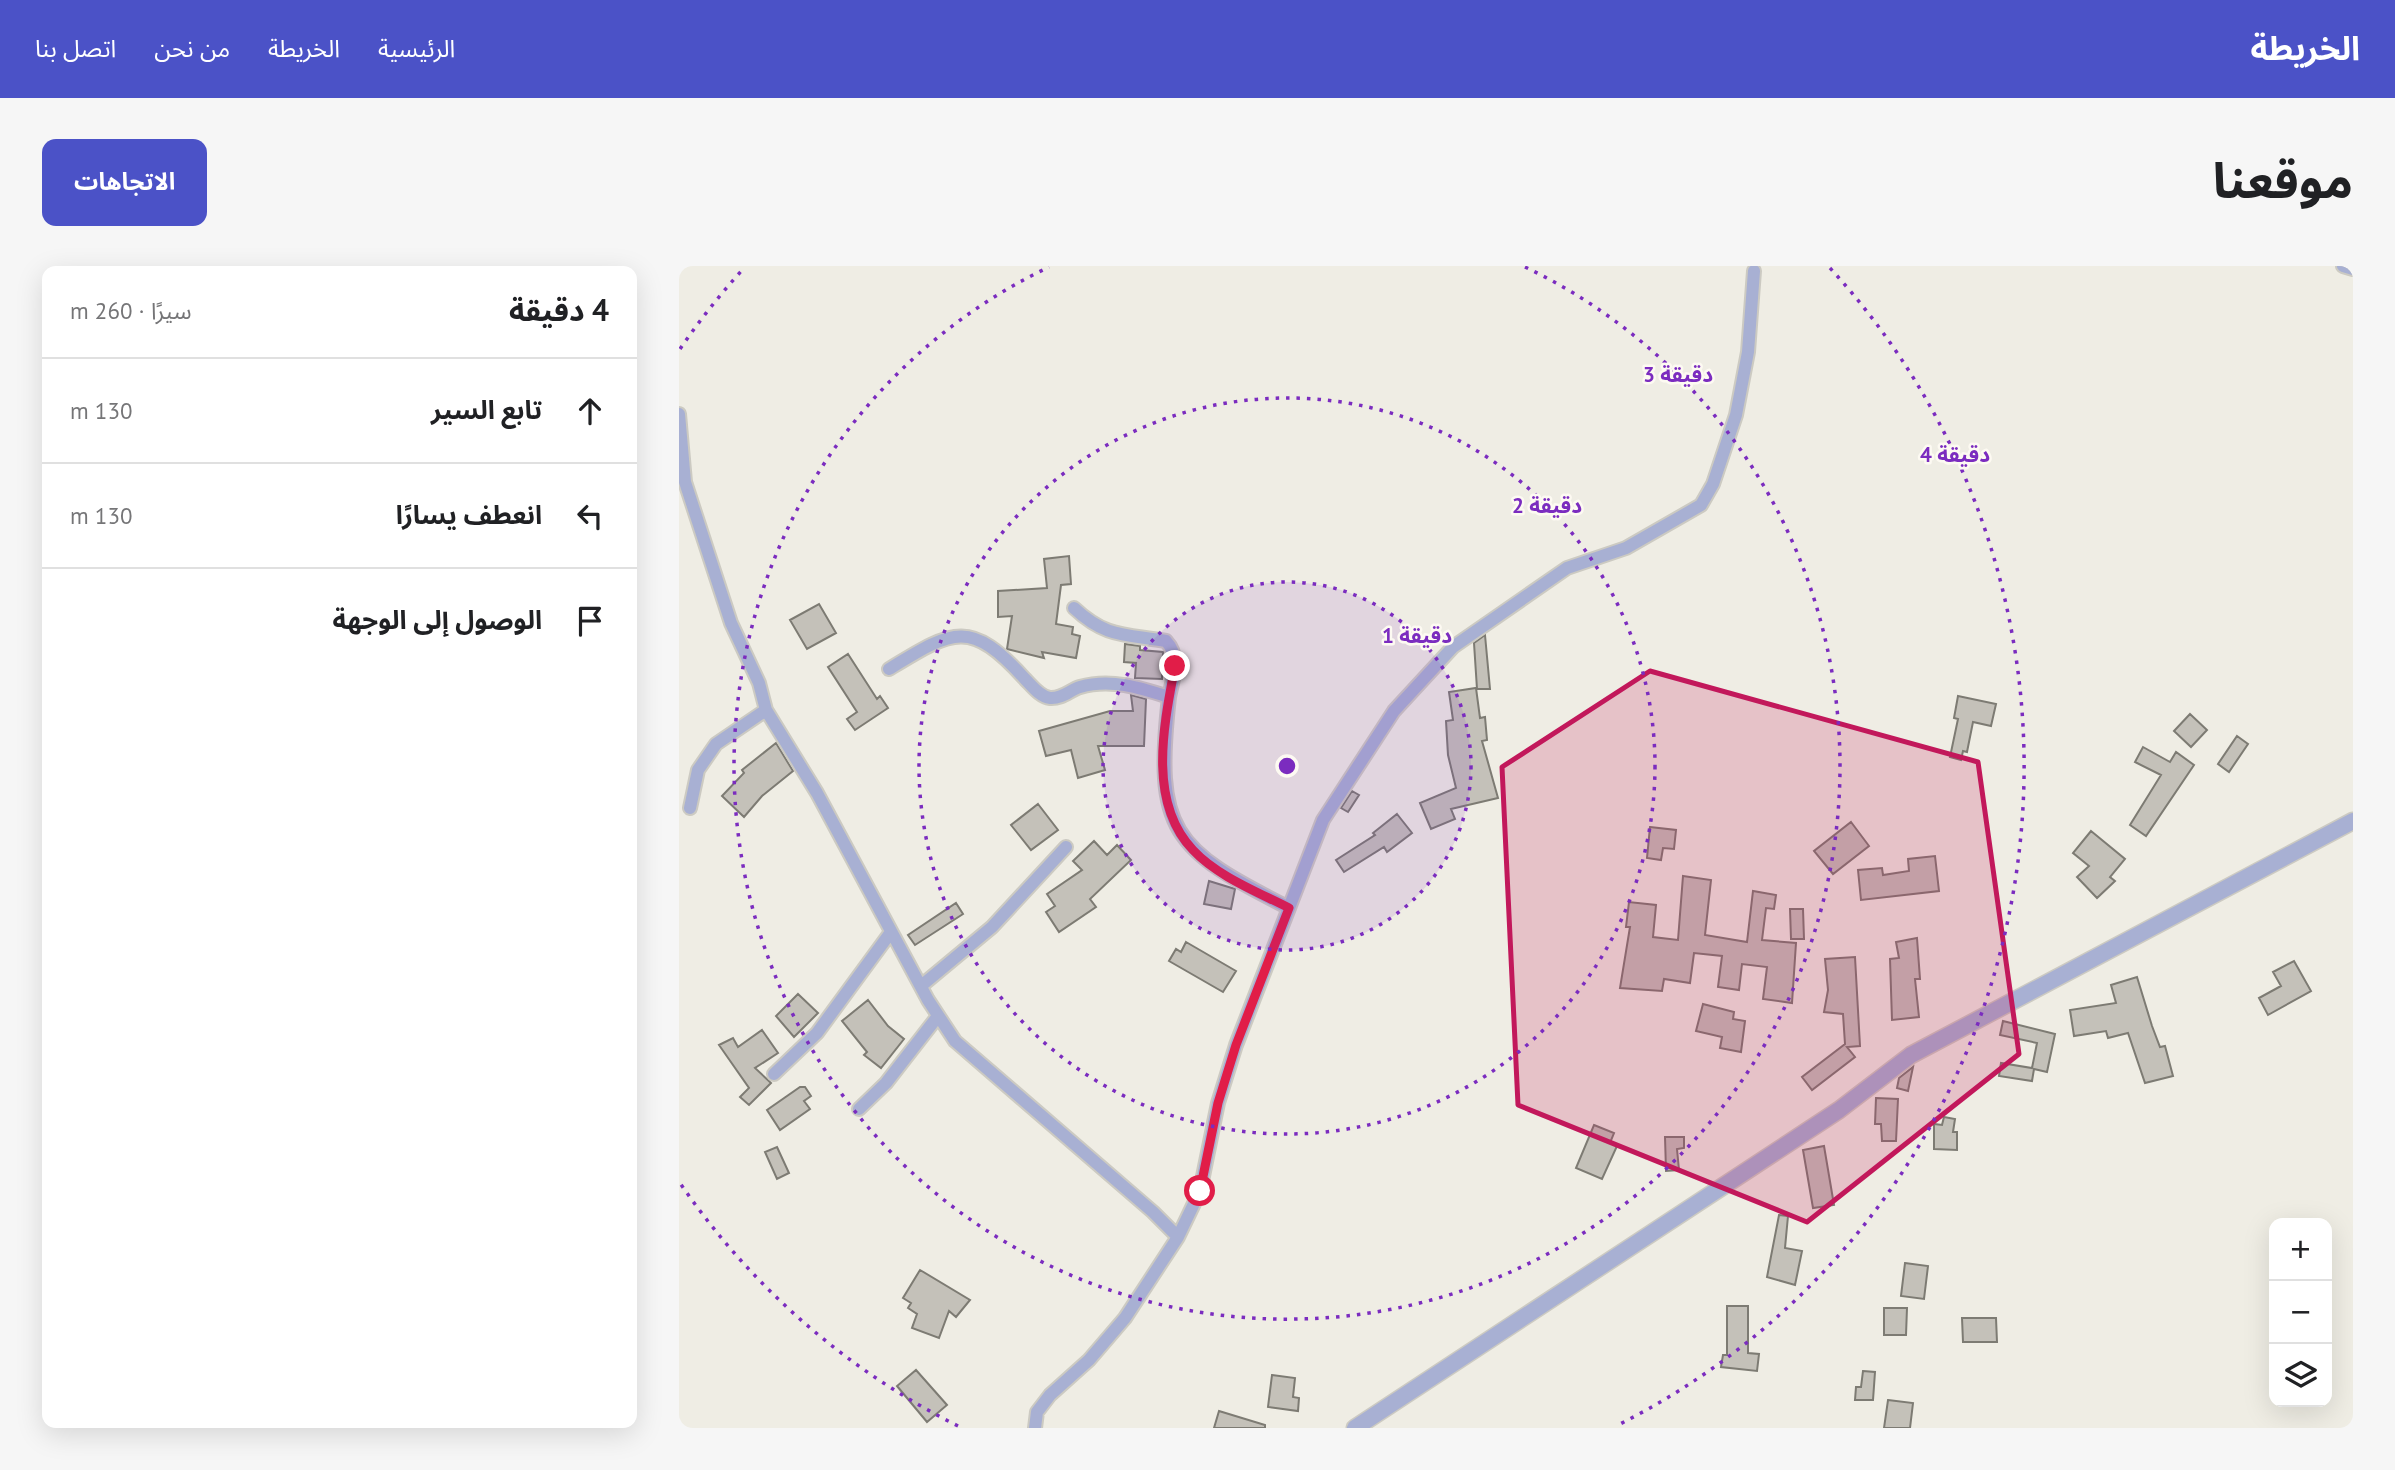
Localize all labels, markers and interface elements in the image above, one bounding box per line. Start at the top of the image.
text: الخريطة [2250,26,2360,69]
text: اتصل بنا [35,33,116,64]
text: من نحن [154,33,230,64]
text: الخريطة [268,33,340,64]
text: الرئيسية [378,33,455,64]
button: الاتجاهات [42,139,207,226]
text: موقعنا [2213,148,2353,212]
text: 4 دقيقة [509,290,609,329]
text: سيرًا · 260 m [70,296,192,325]
text: 3 دقيقة [1643,361,1713,388]
icon: ahead [571,392,609,430]
text: تابع السير [431,393,542,426]
text: 130 m [70,396,132,425]
text: 4 دقيقة [1920,441,1990,468]
text: 2 دقيقة [1512,492,1582,519]
icon: left [571,497,609,535]
text: انعطف يسارًا [396,498,542,531]
text: 130 m [70,501,132,530]
icon: arrive [571,602,609,640]
text: الوصول إلى الوجهة [333,603,542,636]
text: 1 دقيقة [1382,622,1452,649]
route end [1159,650,1190,681]
centre of rings [1275,754,1299,778]
route start [1184,1175,1215,1206]
map controls [2269,1218,2332,1407]
button: + [2269,1218,2332,1281]
button: − [2269,1281,2332,1344]
button: layers [2269,1344,2332,1407]

